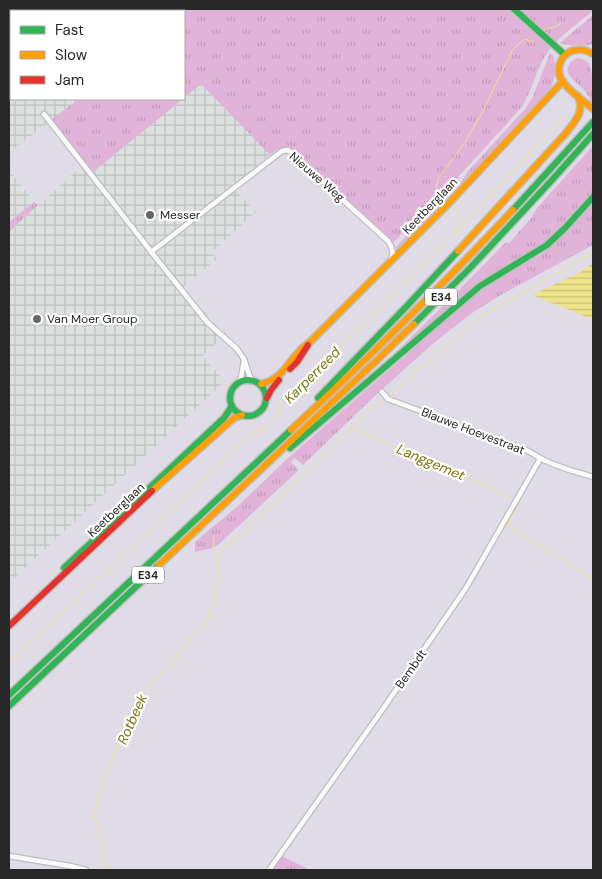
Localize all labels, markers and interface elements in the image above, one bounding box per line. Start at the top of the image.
legend [10,10,185,100]
text: Fast [55,20,84,40]
text: Slow [55,45,88,65]
text: Jam [55,70,84,90]
street label: Nieuwe Weg [286,149,348,206]
street label: Keetberglaan [399,174,461,238]
place label: Messer [160,207,201,223]
marker: Messer [144,209,156,221]
road number: E34 [425,288,457,306]
place label: Van Moer Group [47,311,137,327]
marker: Van Moer Group [31,313,43,325]
water label: Karperreed [280,343,344,407]
street label: Blauwe Hoevestraat [419,404,527,458]
water label: Langgemet [394,440,468,485]
street label: Keetberglaan [84,479,148,541]
road number: E34 [132,566,164,584]
street label: Bembdt [392,646,430,692]
water label: Rotbeek [113,690,151,747]

